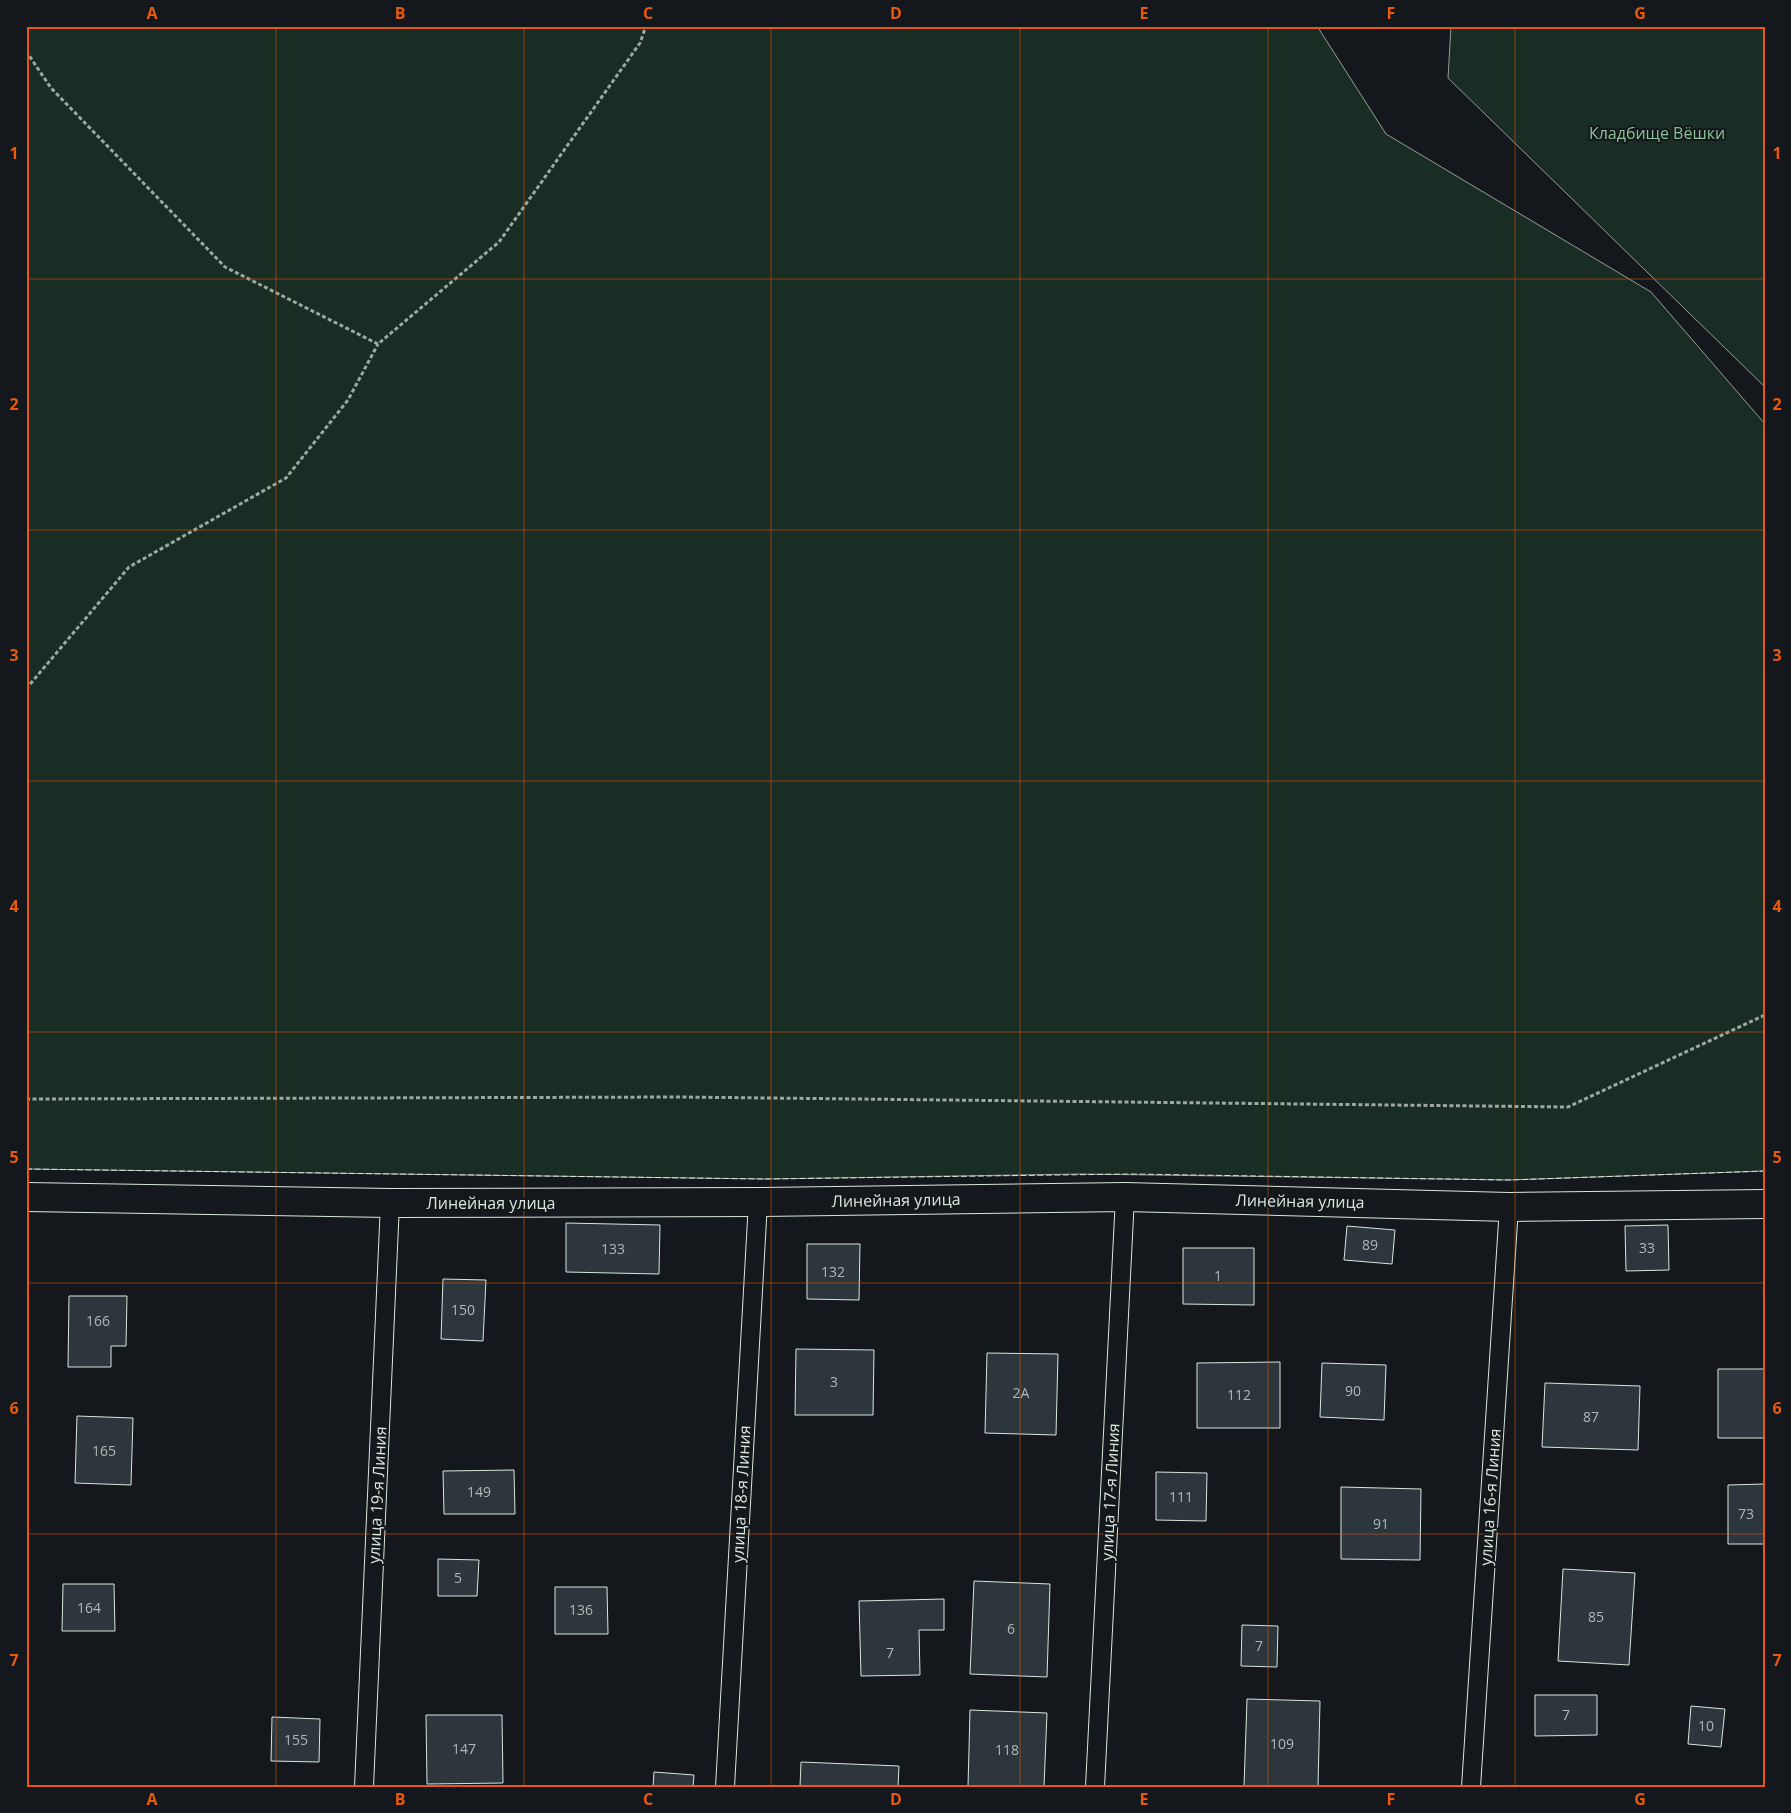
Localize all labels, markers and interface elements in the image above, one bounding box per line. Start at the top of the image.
text: A [146,2,158,24]
text: B [395,2,405,24]
text: C [643,2,653,24]
text: D [890,2,902,24]
text: E [1140,2,1149,24]
text: F [1387,2,1395,24]
text: G [1634,2,1646,24]
park label: Кладбище Вёшки [1589,122,1725,144]
text: 1 [9,142,19,164]
text: 1 [1772,142,1782,164]
text: 2 [9,393,19,415]
text: 2 [1772,393,1782,415]
text: 3 [9,644,19,666]
text: 3 [1772,644,1782,666]
text: 4 [9,895,19,917]
text: 4 [1772,895,1782,917]
text: 5 [9,1146,19,1168]
text: 5 [1772,1146,1782,1168]
street label: Линейная улица [831,1188,961,1212]
street label: Линейная улица [1235,1189,1365,1213]
street label: Линейная улица [427,1192,555,1214]
house number: 89 [1362,1235,1378,1254]
house number: 33 [1639,1238,1655,1257]
house number: 133 [601,1239,625,1258]
house number: 132 [821,1262,845,1281]
house number: 1 [1214,1266,1222,1285]
house number: 150 [451,1300,475,1319]
house number: 166 [86,1311,110,1330]
house number: 3 [830,1372,838,1391]
house number: 90 [1345,1381,1361,1400]
house number: 2А [1013,1383,1030,1402]
house number: 112 [1227,1385,1251,1404]
text: 6 [9,1397,19,1419]
text: 6 [1772,1397,1782,1419]
house number: 87 [1583,1407,1599,1426]
street label: улица 17-я Линия [1095,1423,1125,1561]
street label: улица 18-я Линия [726,1425,756,1563]
street label: улица 19-я Линия [362,1426,392,1564]
street label: улица 16-я Линия [1474,1428,1506,1566]
house number: 165 [92,1441,116,1460]
house number: 149 [467,1482,491,1501]
house number: 111 [1169,1487,1193,1506]
house number: 73 [1738,1504,1754,1523]
house number: 91 [1373,1514,1389,1533]
house number: 5 [454,1568,462,1587]
house number: 164 [77,1598,101,1617]
house number: 136 [569,1600,593,1619]
house number: 85 [1588,1607,1604,1626]
house number: 6 [1007,1619,1015,1638]
house number: 7 [1255,1636,1263,1655]
house number: 7 [886,1643,894,1662]
text: 7 [9,1649,19,1671]
text: 7 [1772,1649,1782,1671]
house number: 7 [1562,1705,1570,1724]
house number: 10 [1698,1716,1714,1735]
house number: 155 [284,1730,308,1749]
house number: 109 [1270,1734,1294,1753]
house number: 147 [452,1739,476,1758]
house number: 118 [995,1740,1019,1759]
text: A [146,1788,158,1810]
text: B [395,1788,405,1810]
text: C [643,1788,653,1810]
text: D [890,1788,902,1810]
text: E [1140,1788,1149,1810]
text: F [1387,1788,1395,1810]
text: G [1634,1788,1646,1810]

